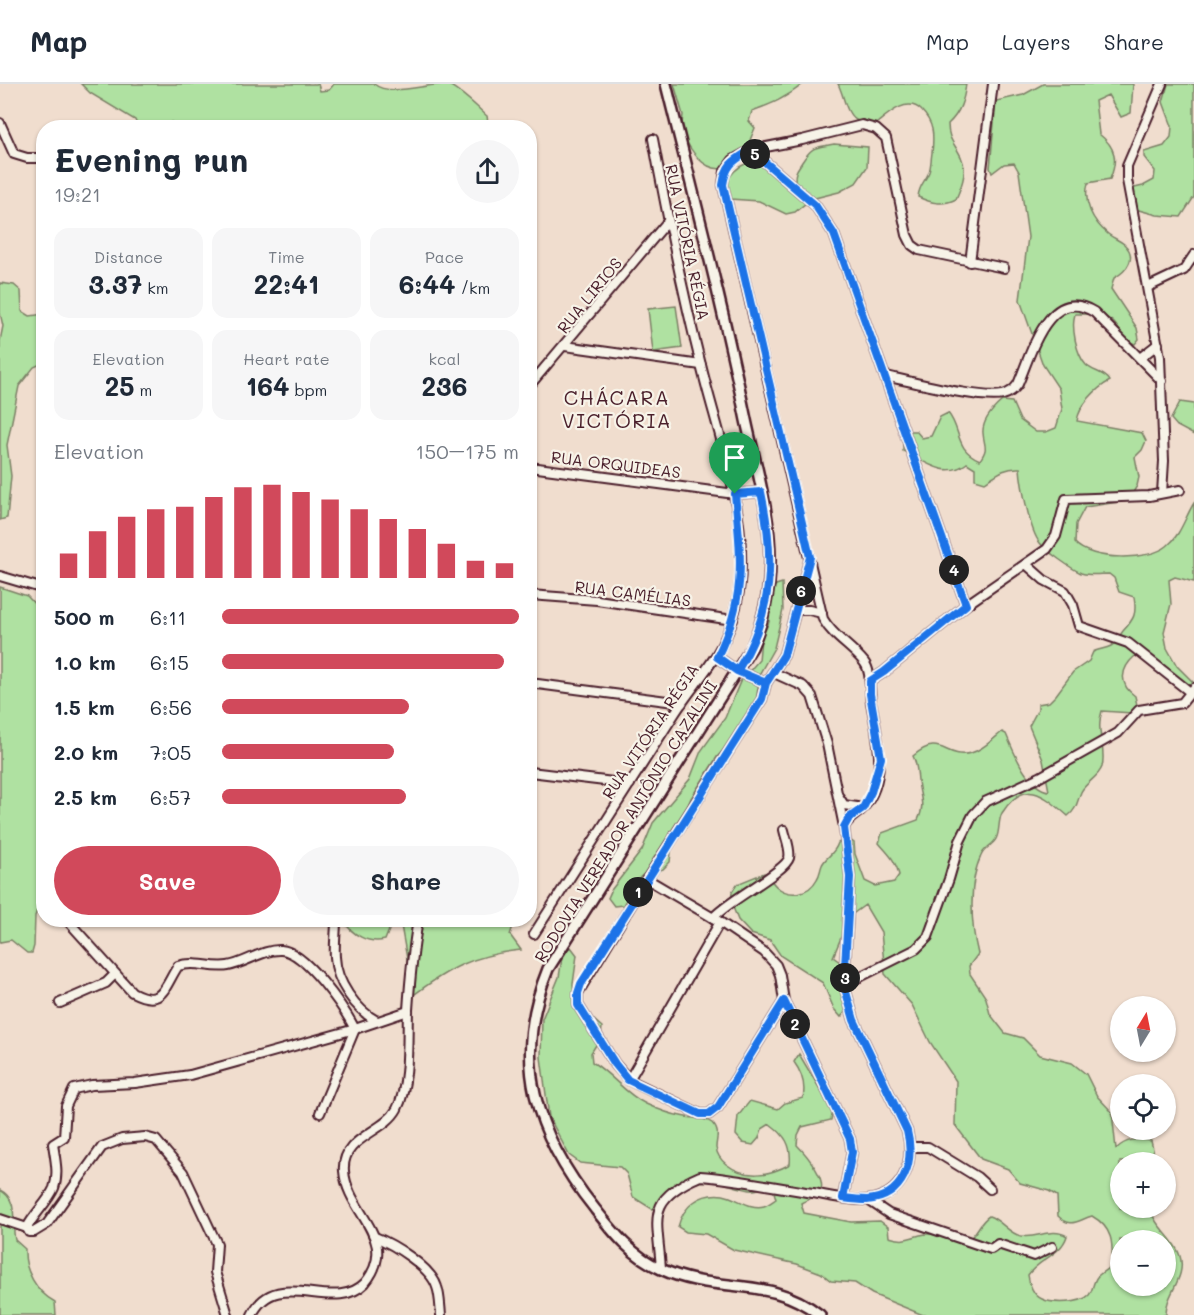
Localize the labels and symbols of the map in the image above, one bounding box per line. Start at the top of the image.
pin: 5 [740,139,770,169]
street label: RUA VITÓRIA RÉGIA [661,162,715,322]
street label: RUA LIRIOS [552,253,626,337]
district label: CHÁCARA VICTÓRIA [562,384,672,433]
pin [709,432,760,494]
street label: RUA ORQUIDEAS [550,446,682,482]
pin: 4 [939,555,969,585]
street label: RUA CAMÉLIAS [574,575,692,611]
pin: 6 [786,576,816,606]
street label: RUA VITÓRIA RÉGIA [597,659,703,803]
street label: RODOVIA VEREADOR ANTÔNIO CAZALINI [529,676,721,966]
pin: 1 [623,877,653,907]
pin: 3 [830,963,860,993]
north arrow [1110,996,1176,1062]
pin: 2 [780,1009,810,1039]

